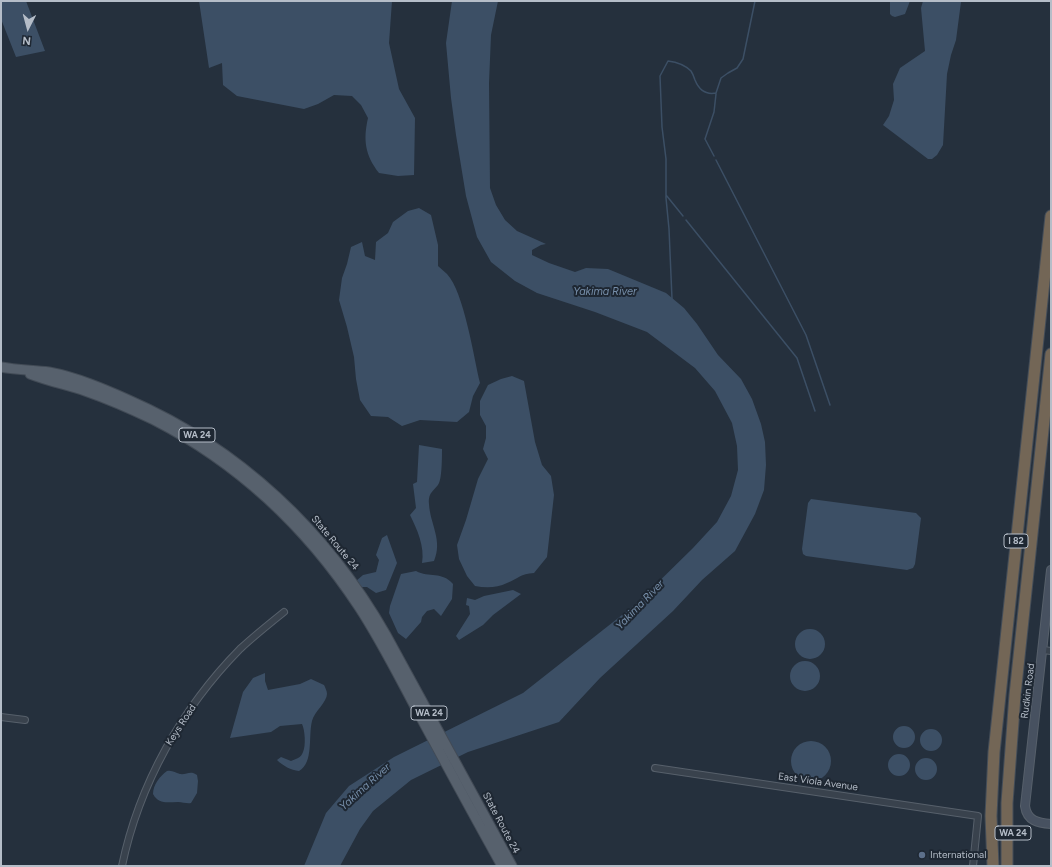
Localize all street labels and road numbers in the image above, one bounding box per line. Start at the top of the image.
road number: WA 24 [179,428,215,442]
street label: State Route 24 [309,513,361,573]
road number: I 82 [1004,534,1028,548]
street label: Rudkin Road [1019,663,1037,719]
street label: Keys Road [163,702,199,748]
road number: WA 24 [411,706,447,720]
street label: East Viola Avenue [777,770,859,794]
street label: State Route 24 [480,790,522,856]
road number: WA 24 [995,826,1031,840]

